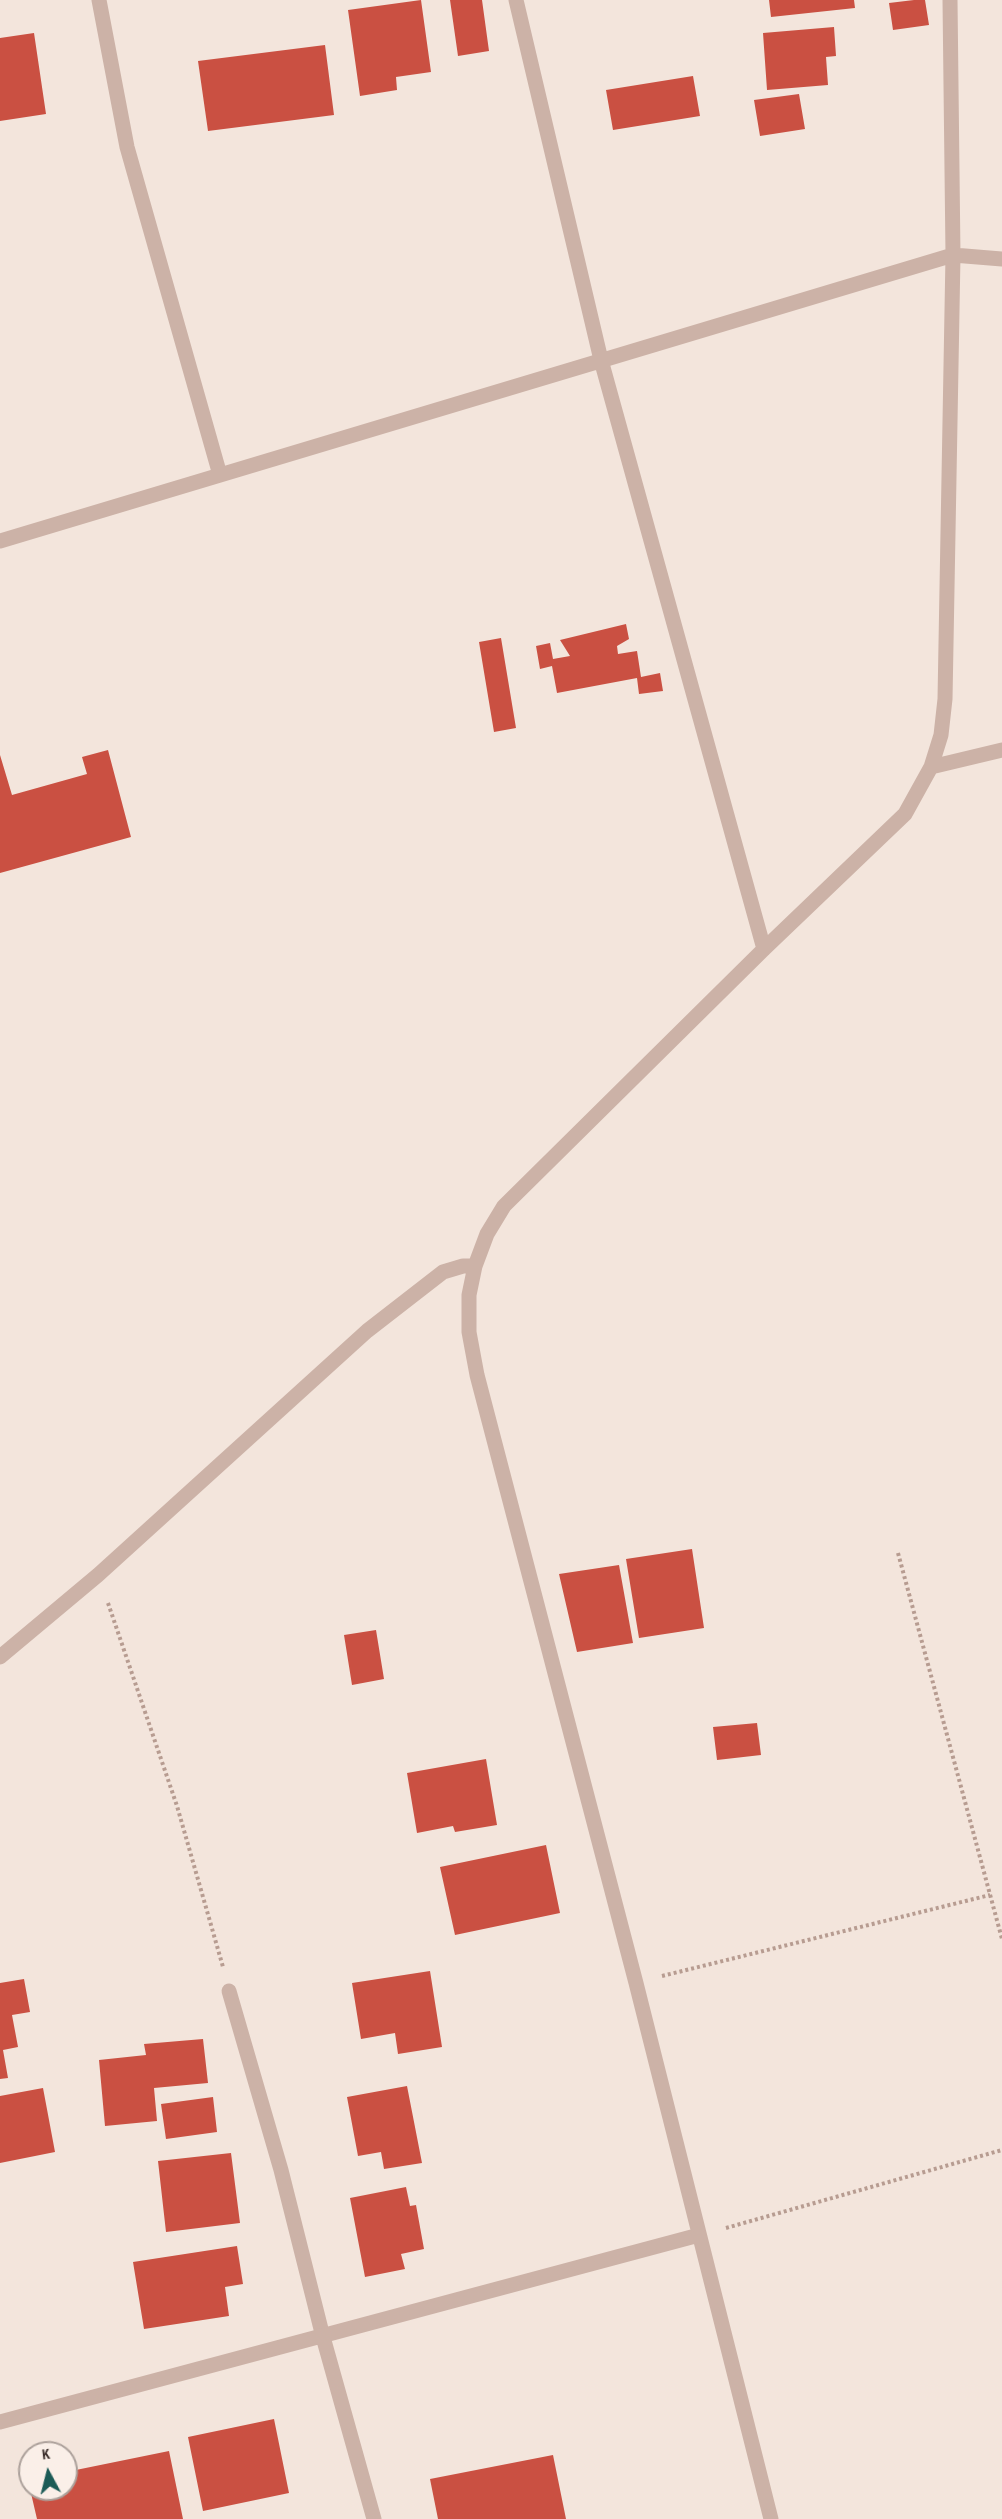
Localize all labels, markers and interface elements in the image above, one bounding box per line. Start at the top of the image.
north arrow [18,2441,78,2501]
text: K [41,2445,51,2465]

